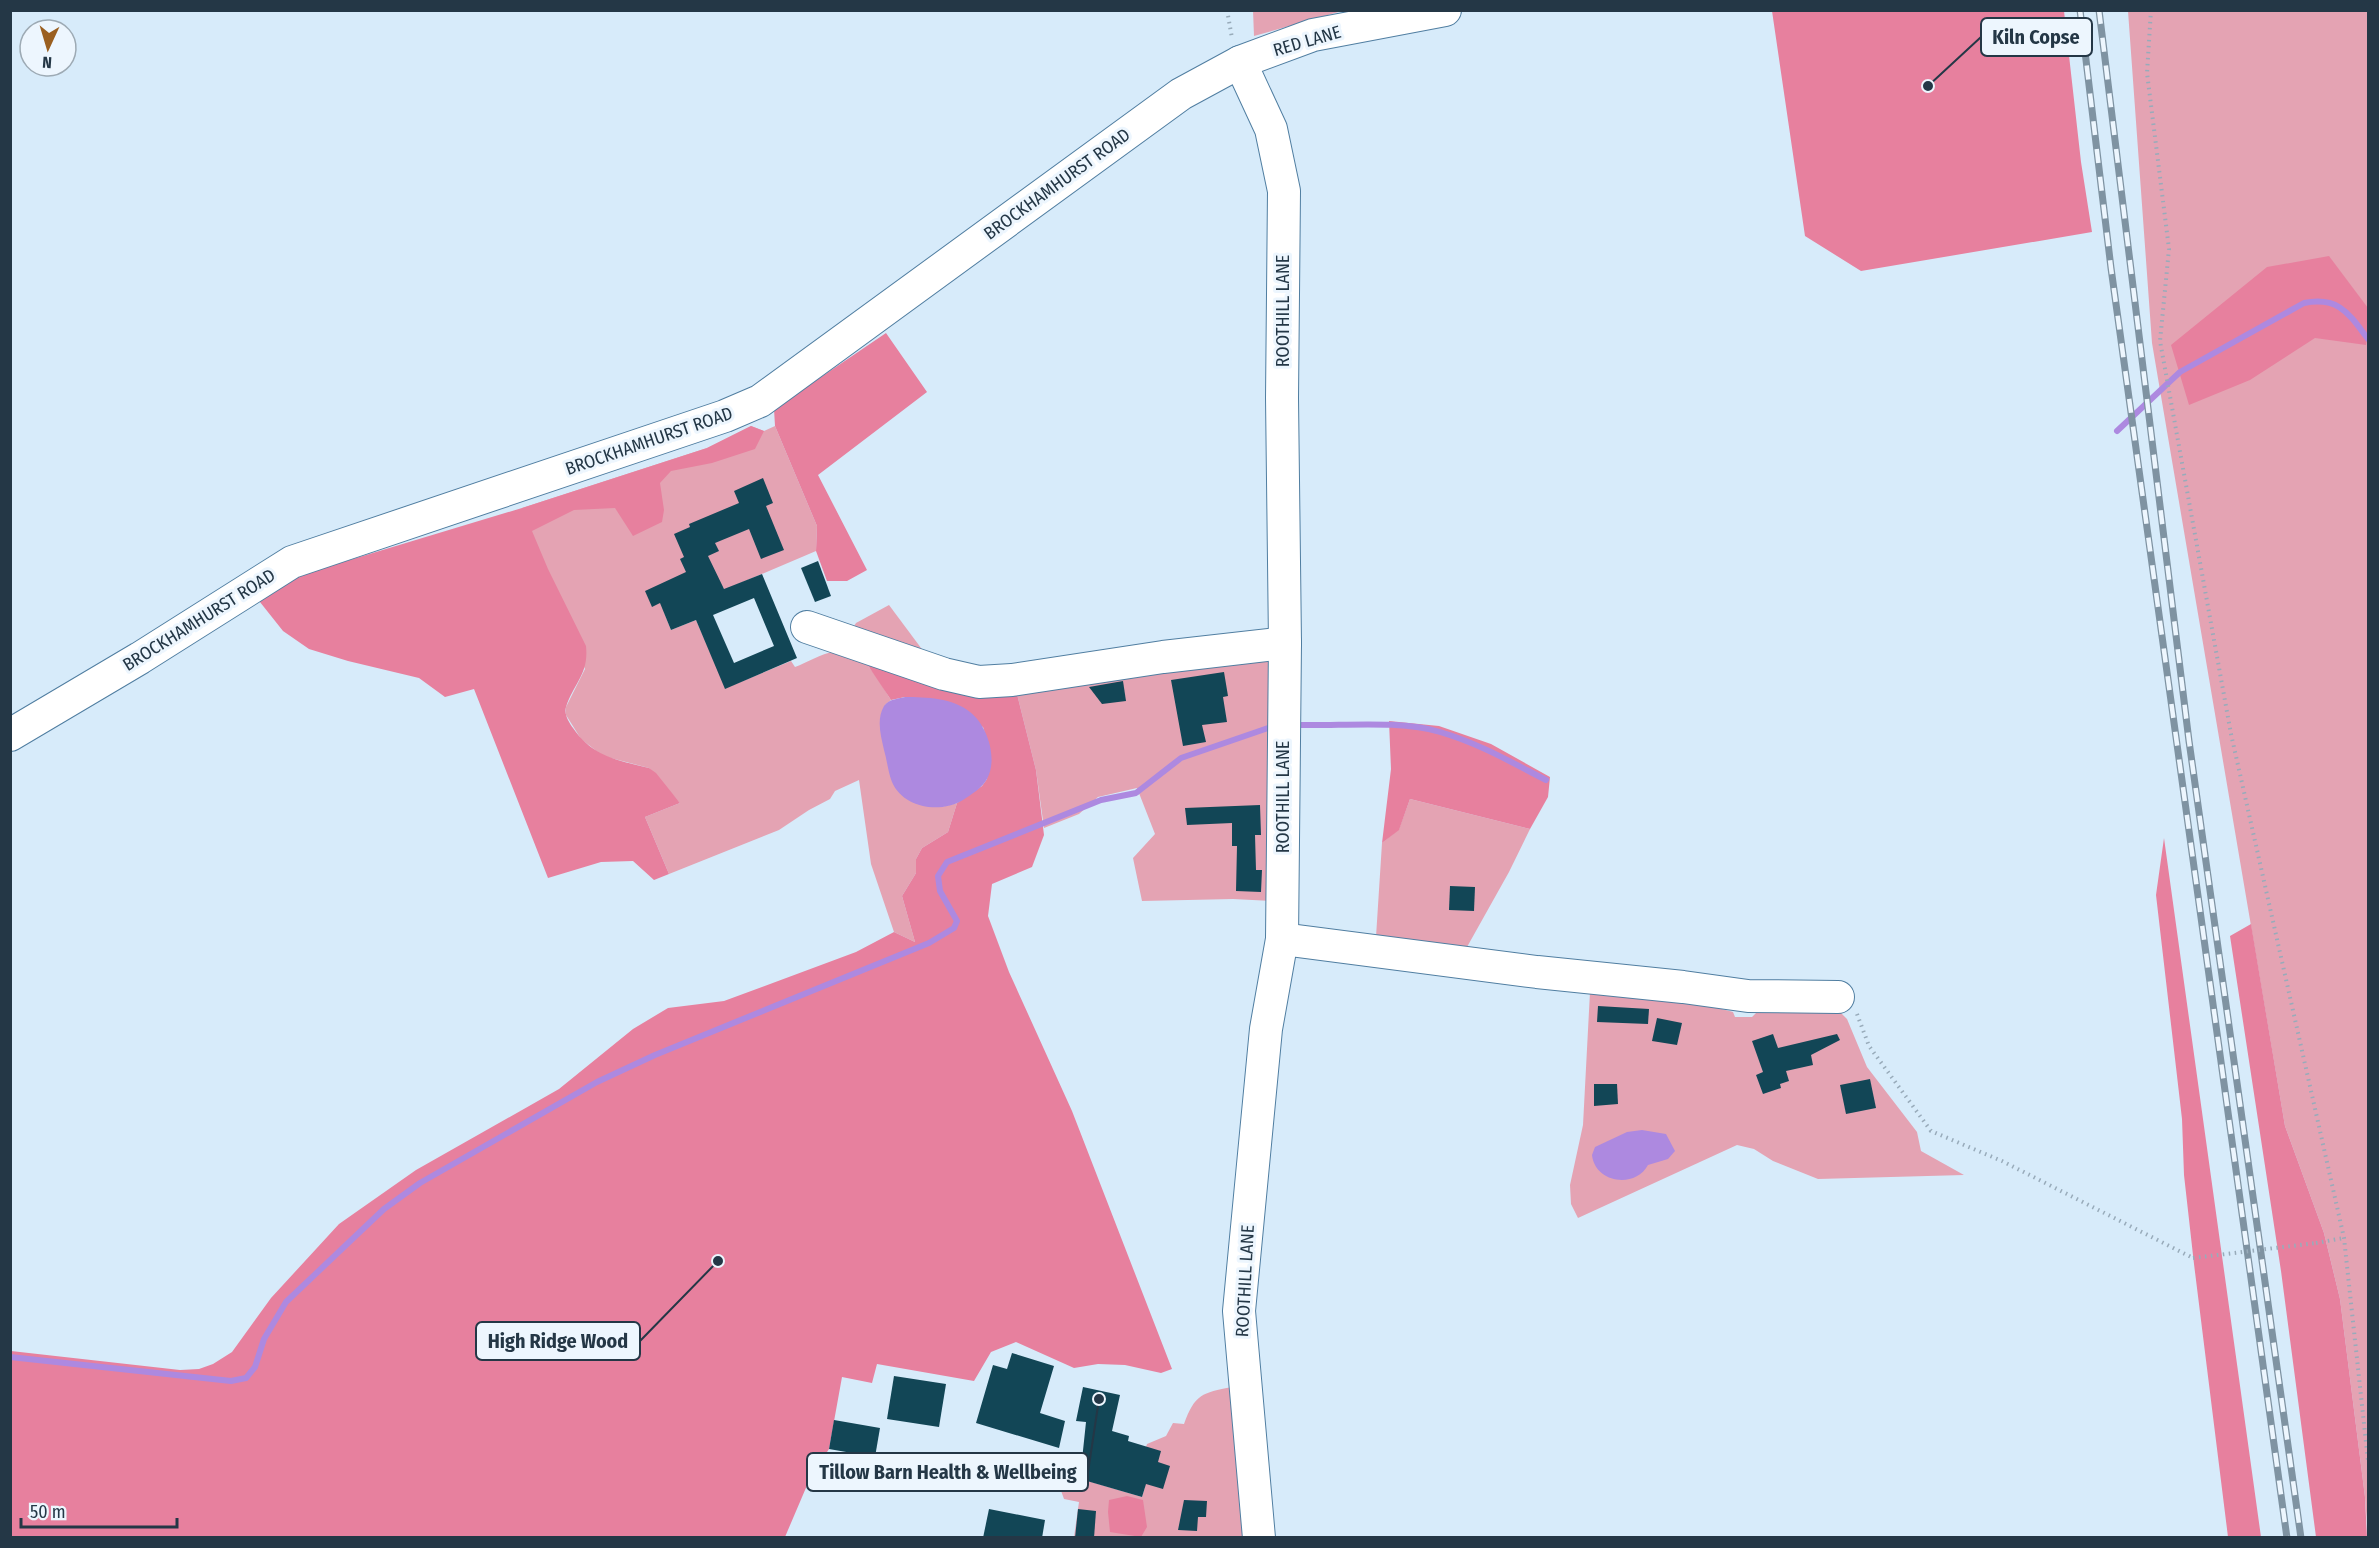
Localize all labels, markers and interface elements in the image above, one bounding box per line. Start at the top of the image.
north arrow [18,18,78,78]
callout: Kiln Copse [1981,18,2092,56]
street label: RED LANE [1270,21,1344,61]
text: Kiln Copse [1992,25,2080,49]
text: N [42,53,52,72]
street label: BROCKHAMHURST ROAD [979,123,1135,245]
street label: ROOTHILL LANE [1272,255,1294,367]
street label: BROCKHAMHURST ROAD [562,402,736,480]
street label: BROCKHAMHURST ROAD [119,564,279,676]
street label: ROOTHILL LANE [1272,741,1294,853]
street label: ROOTHILL LANE [1231,1224,1259,1338]
callout: High Ridge Wood [476,1322,640,1360]
text: High Ridge Wood [488,1329,628,1353]
callout: Tillow Barn Health & Wellbeing [807,1453,1088,1491]
text: Tillow Barn Health & Wellbeing [819,1460,1077,1484]
scale bar [21,1491,177,1529]
text: 50 m [30,1501,66,1523]

